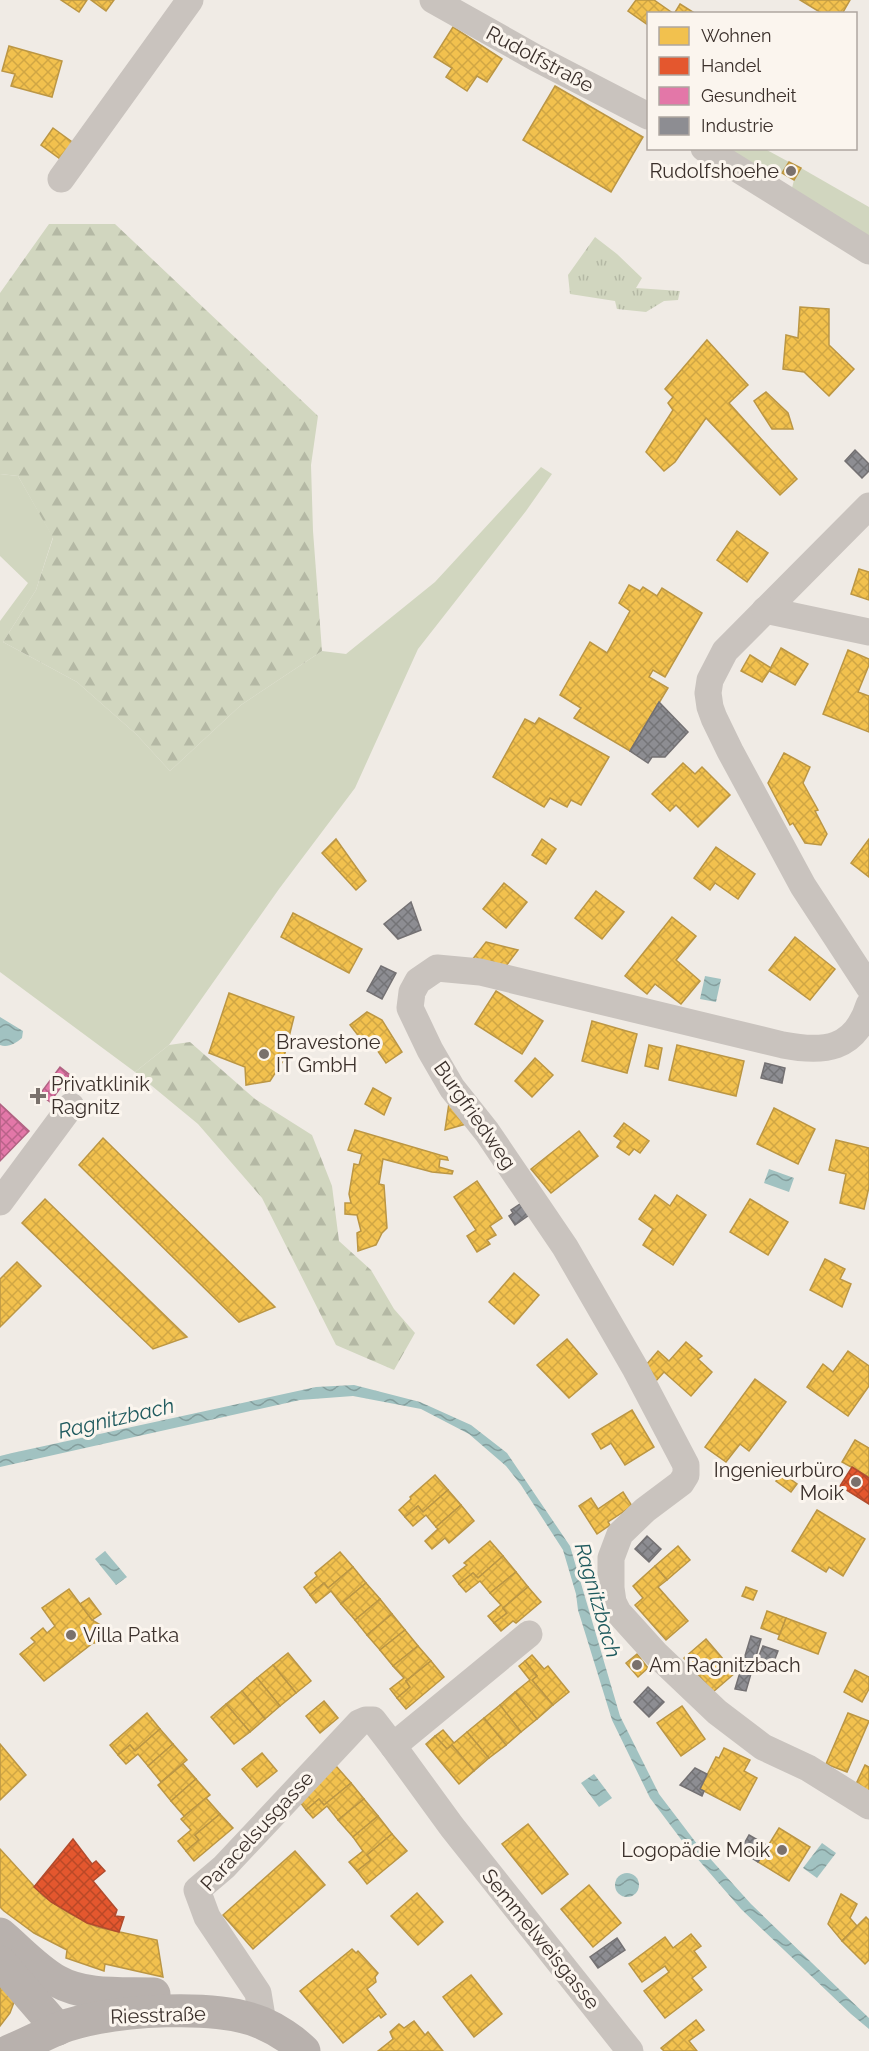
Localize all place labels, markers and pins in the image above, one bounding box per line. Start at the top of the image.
place label: Rudolfshoehe [649,159,779,183]
marker: Rudolfshoehe [784,164,798,178]
place label: Bravestone IT GmbH [276,1030,381,1077]
marker: Bravestone IT GmbH [257,1047,271,1061]
place label: Privatklinik Ragnitz [51,1072,150,1119]
marker: Privatklinik Ragnitz [29,1087,47,1105]
place label: Ingenieurbüro Moik [714,1458,844,1505]
marker: Ingenieurbüro Moik [849,1475,863,1489]
place label: Villa Patka [83,1623,179,1647]
marker: Villa Patka [64,1628,78,1642]
place label: Am Ragnitzbach [649,1653,801,1677]
marker: Am Ragnitzbach [630,1658,644,1672]
place label: Logopädie Moik [621,1838,770,1862]
marker: Logopädie Moik [775,1843,789,1857]

